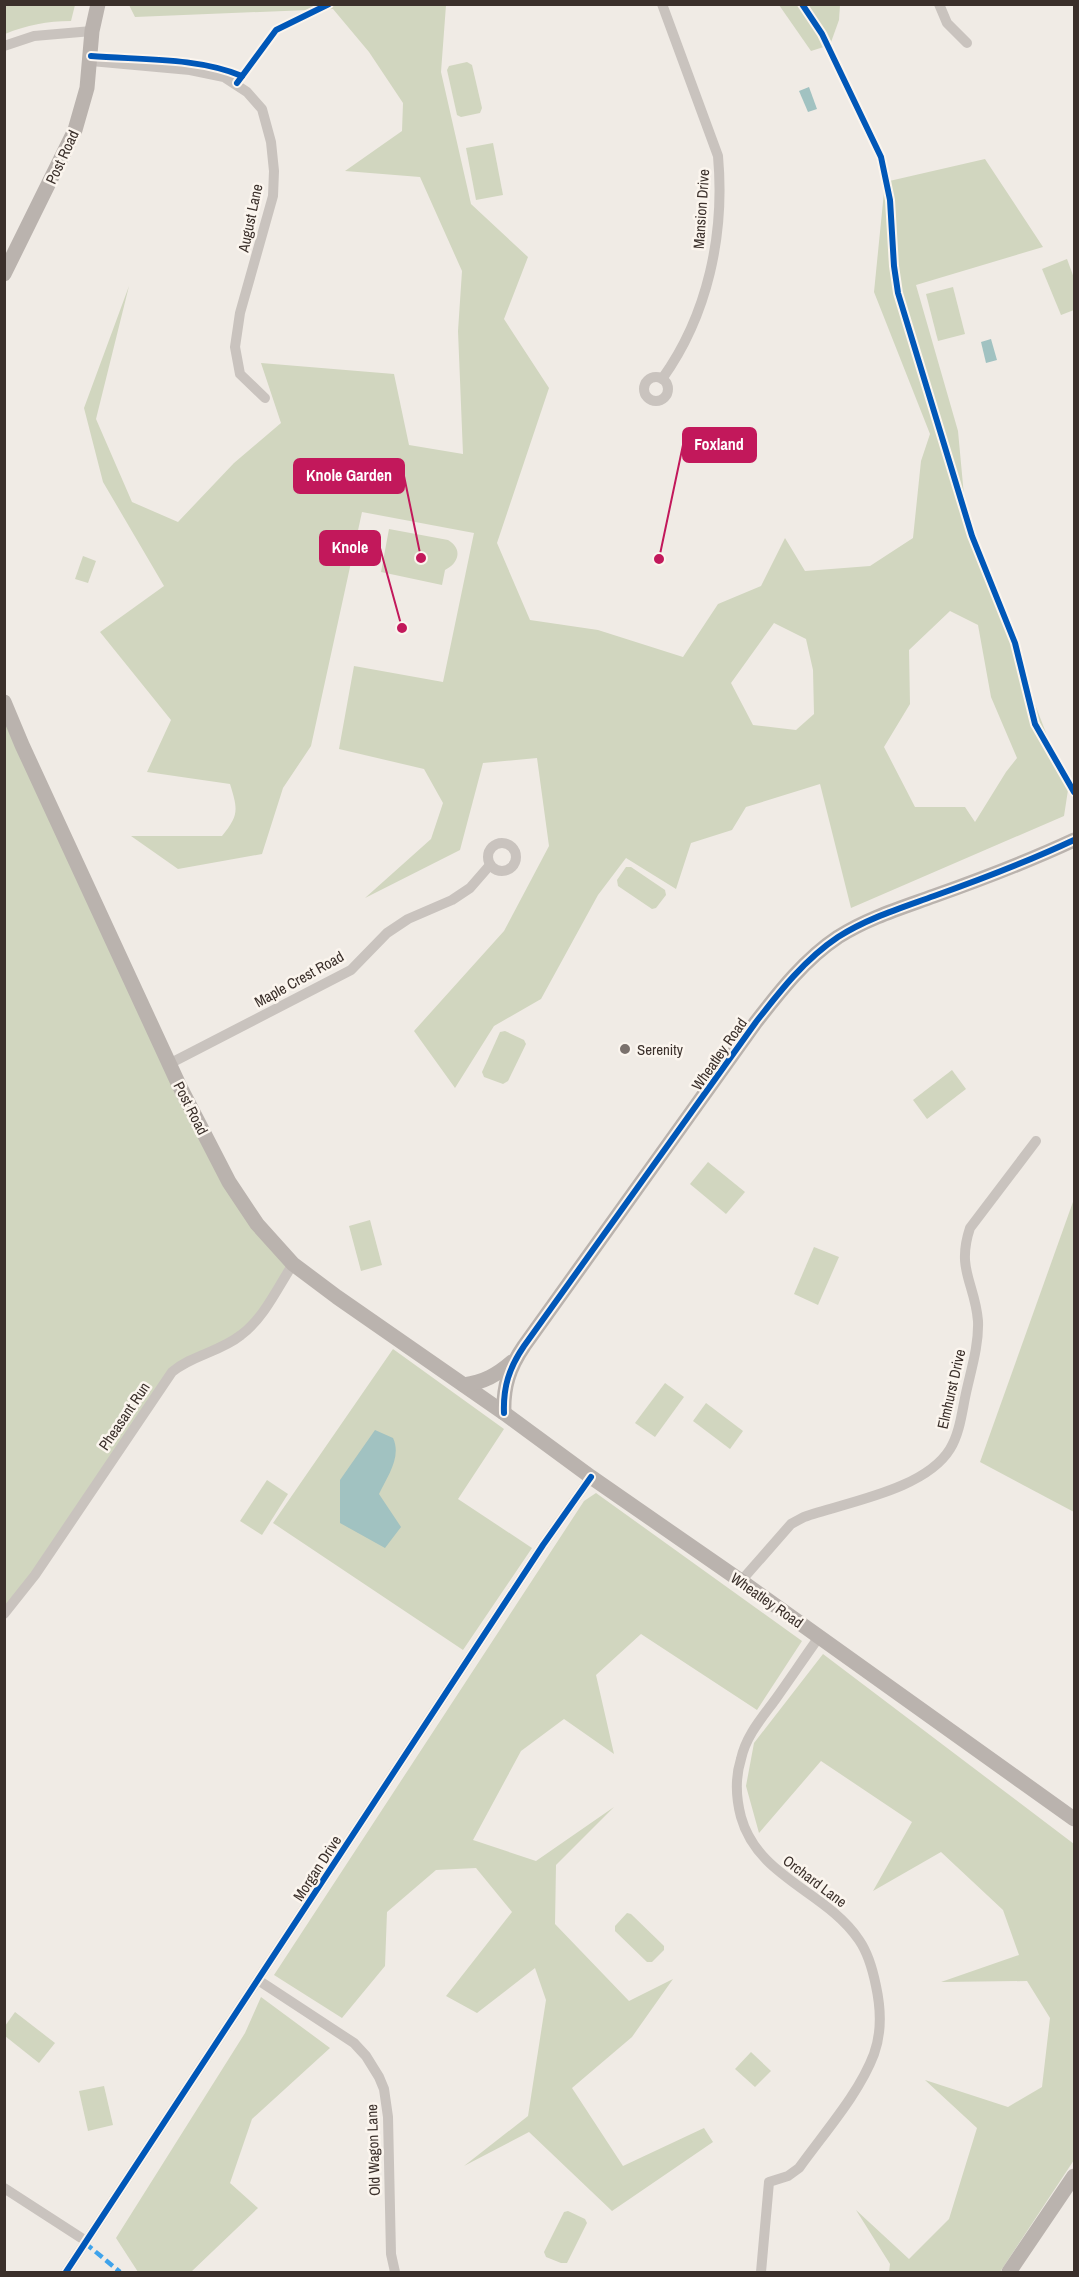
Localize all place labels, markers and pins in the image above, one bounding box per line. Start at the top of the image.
callout: Foxland [683,428,756,462]
callout: Knole Garden [294,459,404,493]
callout: Knole [320,531,380,565]
place label: Serenity [637,1039,684,1060]
marker: Serenity [618,1042,632,1056]

